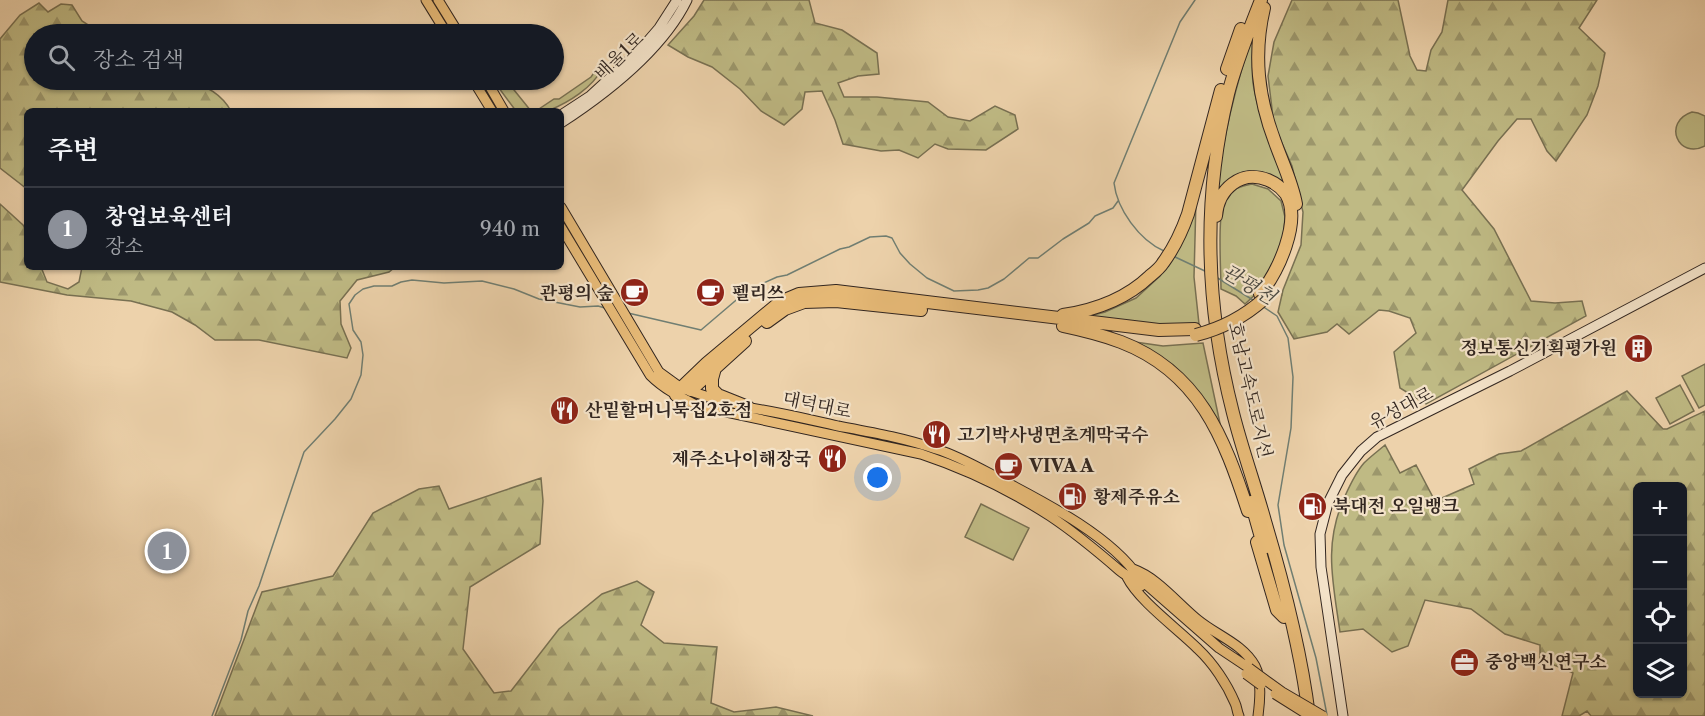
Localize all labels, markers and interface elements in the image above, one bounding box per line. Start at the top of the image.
search box [24,24,564,90]
street label: 배울1로 [590,27,648,85]
icon: search [45,41,78,74]
text: 장소 검색 [93,46,184,73]
text: 주변 [48,134,98,166]
text: 창업보육센터 [105,203,233,230]
text: 1 [63,217,72,241]
text: 940 m [480,217,540,241]
text: 장소 [105,234,144,258]
water label: 관평천 [1218,259,1281,310]
cafe icon: 관평의 숲 [619,277,651,309]
cafe icon: 펠리쓰 [695,277,727,309]
place label: 관평의 숲 [540,282,615,304]
place label: 펠리쓰 [732,282,785,304]
street label: 호남고속도로지선 [1224,320,1276,460]
building icon: 정보통신기획평가원 [1622,332,1654,364]
place label: 정보통신기획평가원 [1461,337,1617,359]
street label: 유성대로 [1365,382,1437,434]
street label: 대덕대로 [781,387,853,423]
restaurant icon: 산밑할머니묵집2호점 [548,394,580,426]
place label: 산밑할머니묵집2호점 [585,399,752,421]
restaurant icon: 고기박사냉면초계막국수 [920,419,952,451]
place label: 고기박사냉면초계막국수 [957,424,1149,446]
restaurant icon: 제주소나이해장국 [816,443,848,475]
place label: 제주소나이해장국 [672,448,812,470]
cafe icon: VIVA A [992,450,1024,482]
place label: VIVA A [1028,455,1095,477]
your location [863,463,892,492]
fuel station icon: 황제주유소 [1056,481,1088,513]
map controls [1633,482,1687,698]
button: + [1633,482,1687,536]
place label: 황제주유소 [1093,486,1181,508]
fuel station icon: 북대전 오일뱅크 [1296,490,1328,522]
place label: 북대전 오일뱅크 [1333,495,1460,517]
pin: 1 [148,528,186,574]
button: − [1633,536,1687,590]
button: locate [1633,590,1687,644]
button: layers [1633,644,1687,698]
office icon: 중앙백신연구소 [1448,646,1480,678]
place label: 중앙백신연구소 [1485,651,1607,673]

